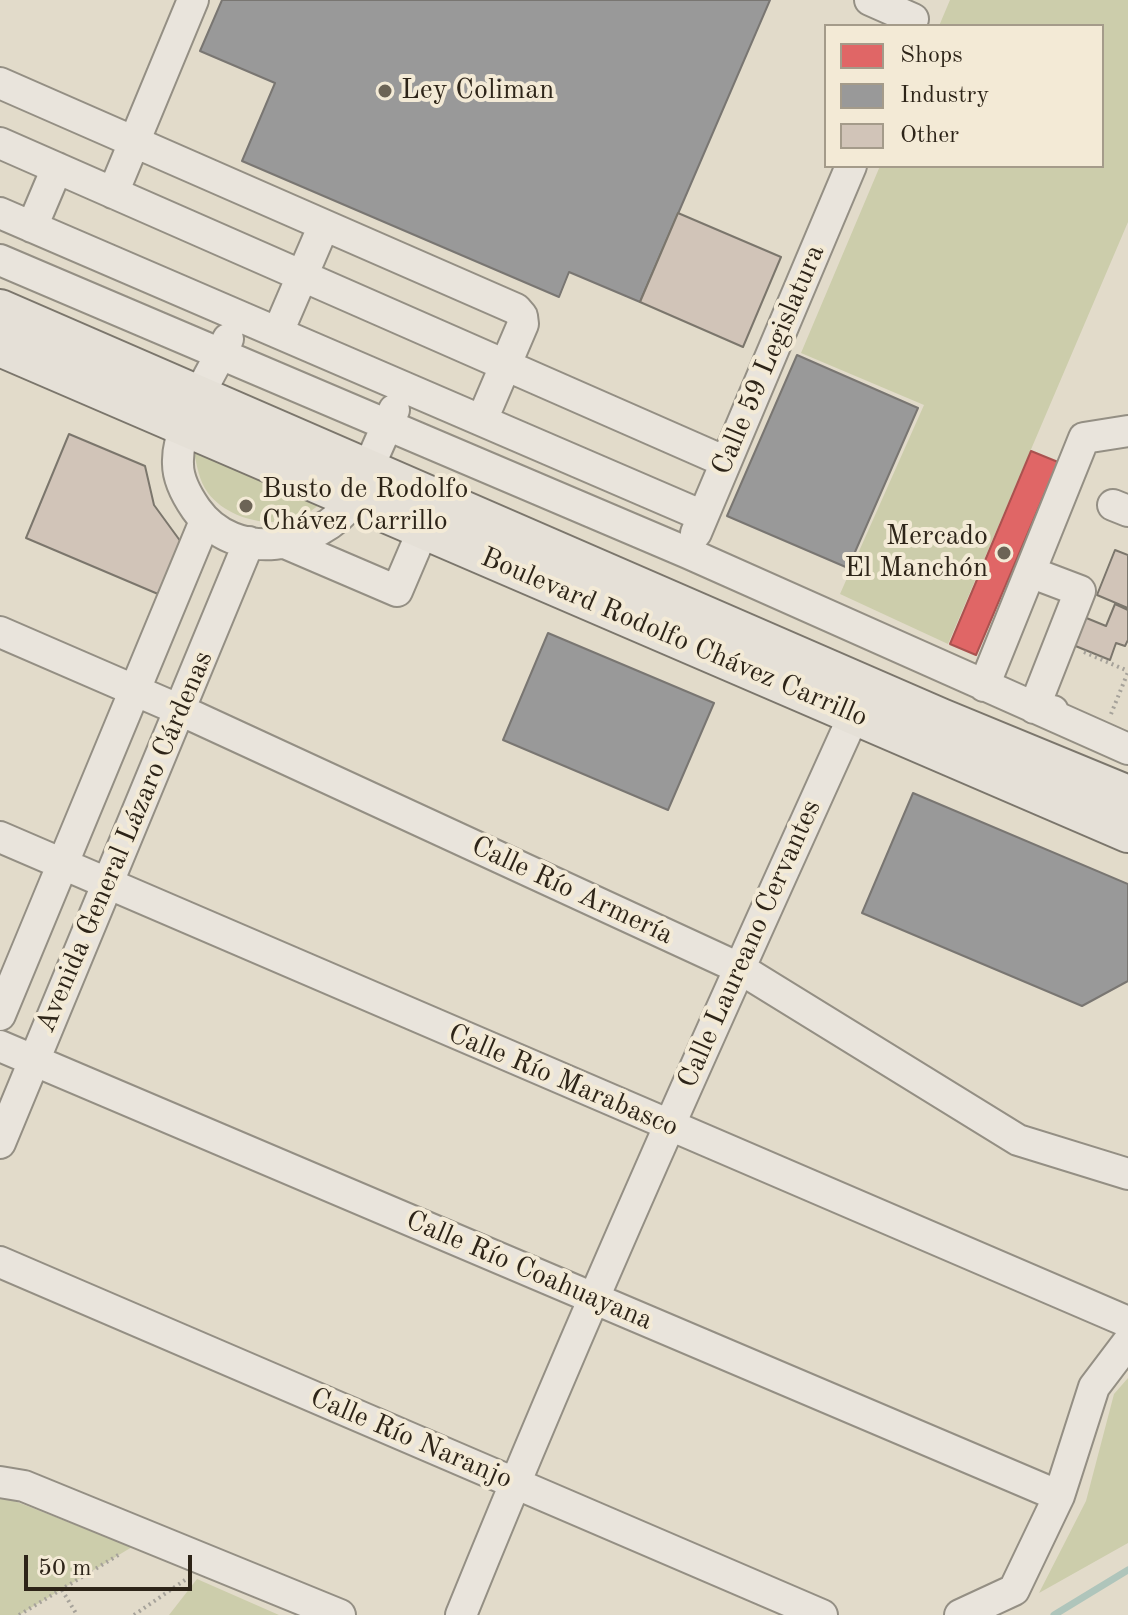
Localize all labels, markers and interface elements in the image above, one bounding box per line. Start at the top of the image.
legend [824,24,1104,168]
text: Shops [900,44,963,68]
place label: Ley Coliman [401,74,554,108]
marker: Ley Coliman [376,82,394,100]
text: Industry [900,84,989,108]
text: Other [900,124,959,148]
street label: Calle 59 Legislatura [705,240,833,480]
place label: Busto de Rodolfo Chávez Carrillo [262,473,468,539]
marker: Busto de Rodolfo Chávez Carrillo [237,497,255,515]
place label: Mercado El Manchón [844,520,988,586]
street label: Boulevard Rodolfo Chávez Carrillo [476,541,872,735]
marker: Mercado El Manchón [995,544,1013,562]
street label: Avenida General Lázaro Cárdenas [29,646,221,1038]
street label: Calle Laureano Cervantes [671,795,829,1093]
street label: Calle Río Armería [466,830,678,952]
street label: Calle Río Marabasco [443,1017,683,1145]
street label: Calle Río Coahuayana [401,1204,657,1338]
street label: Calle Río Naranjo [305,1381,517,1497]
scale bar [28,1539,196,1589]
text: 50 m [38,1557,92,1581]

